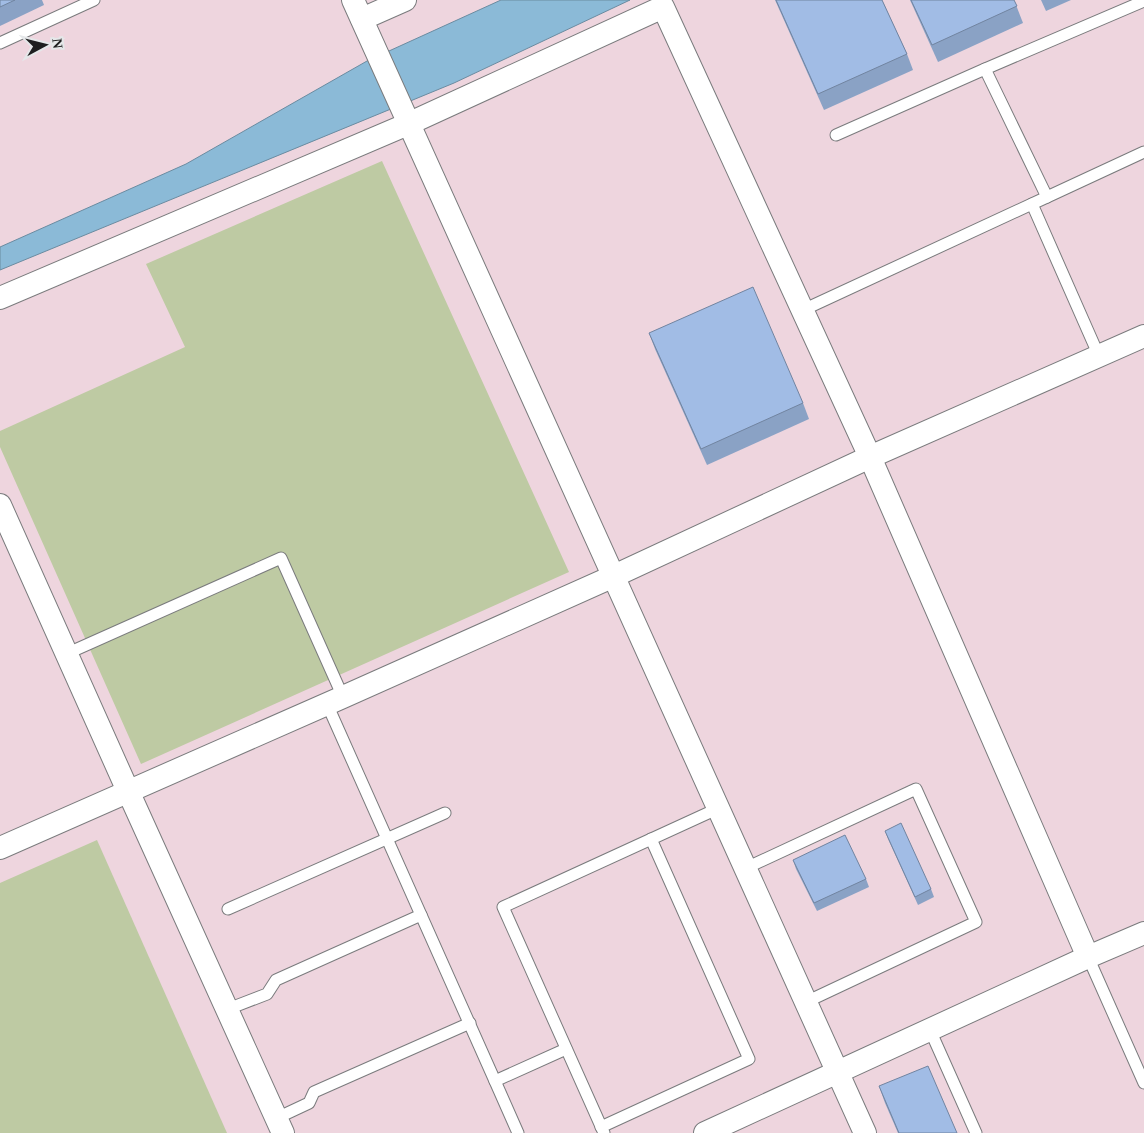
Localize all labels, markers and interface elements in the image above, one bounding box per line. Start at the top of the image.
north arrow [20,20,70,70]
text: N [49,38,65,49]

